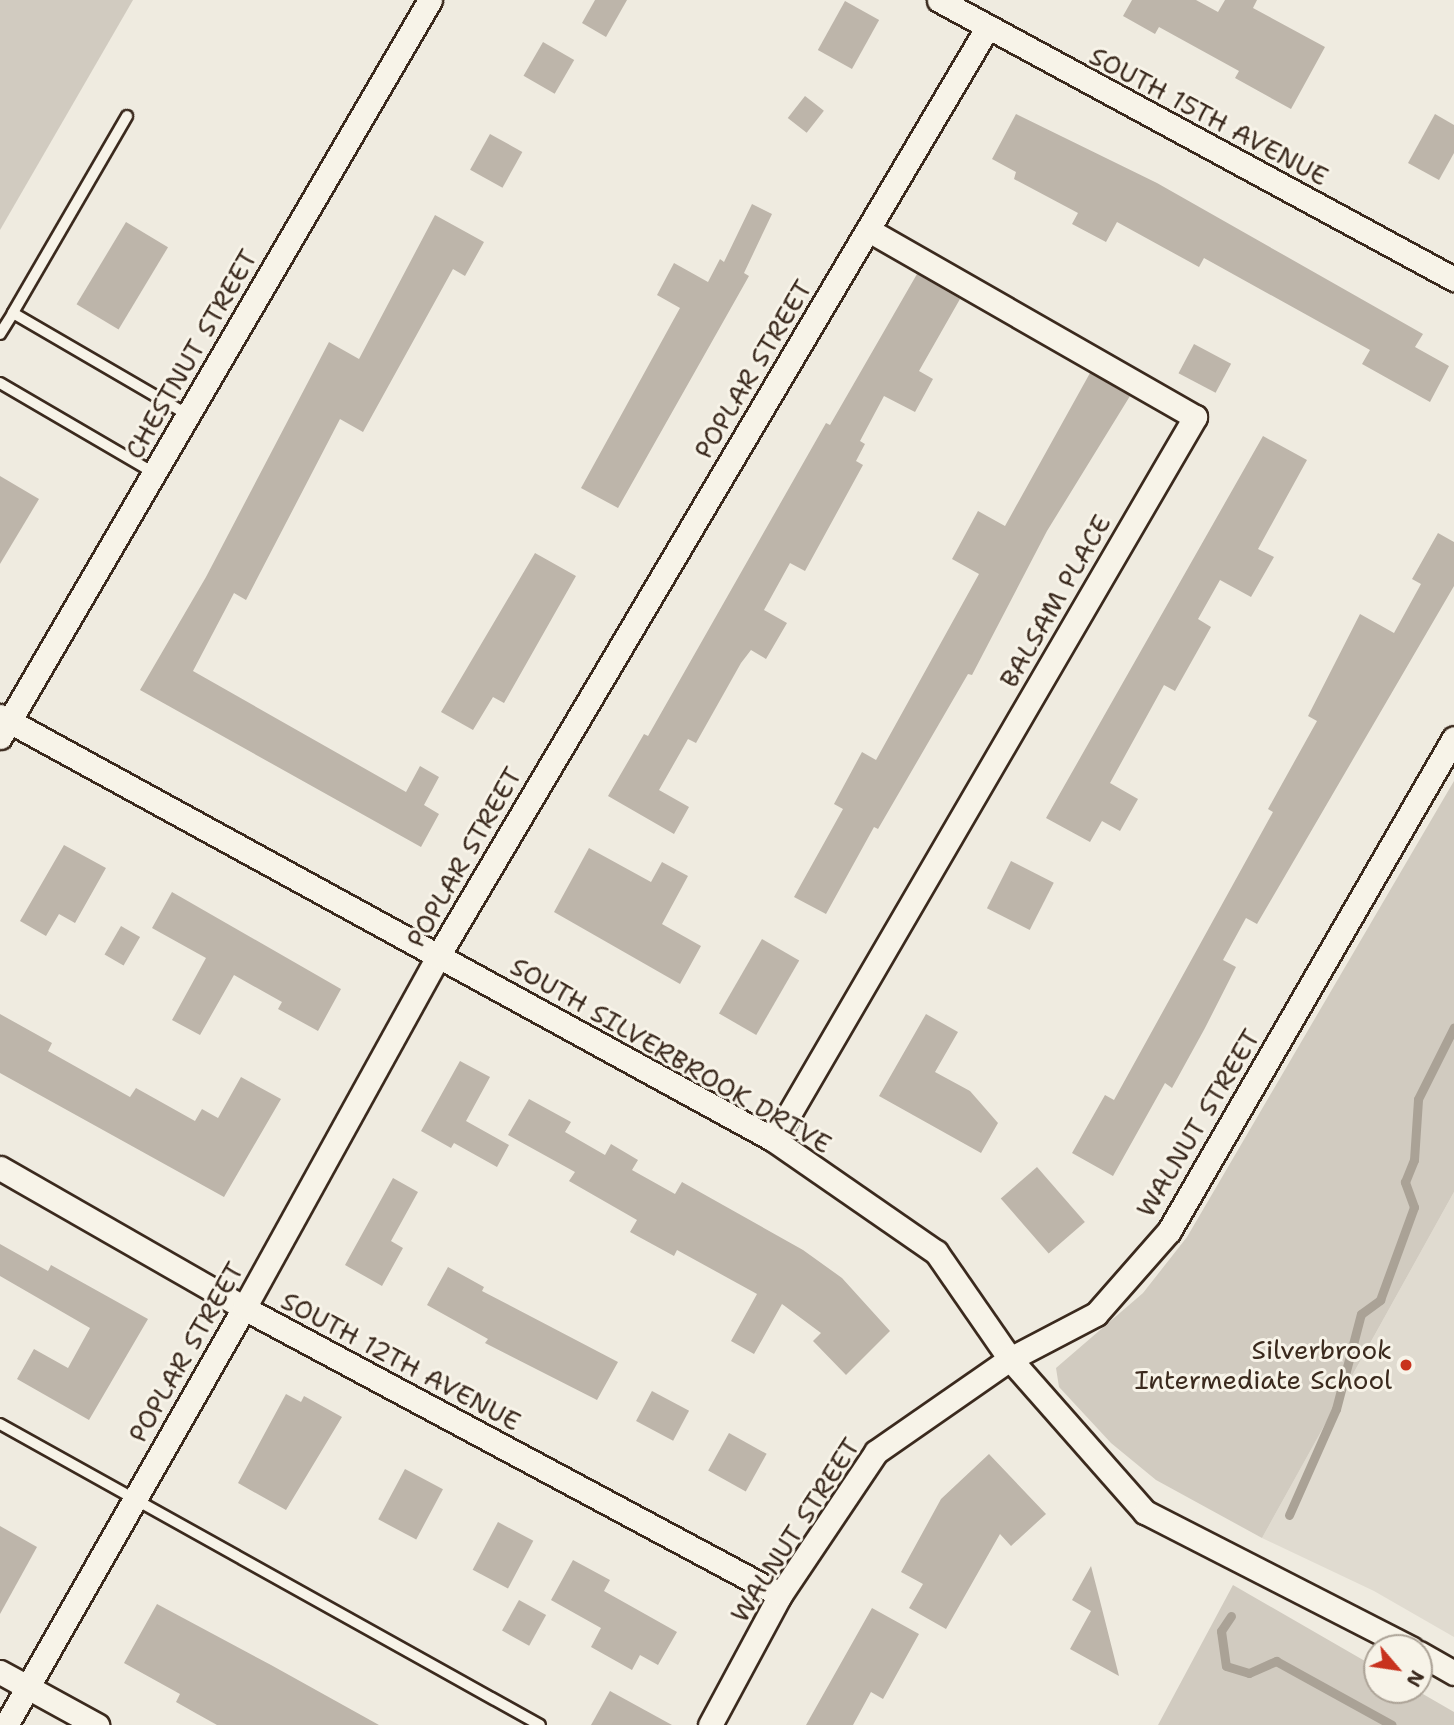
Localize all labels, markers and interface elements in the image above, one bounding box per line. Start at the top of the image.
street label: SOUTH 15TH AVENUE [1084,40,1334,192]
street label: CHESTNUT STREET [118,244,264,464]
street label: POPLAR STREET [687,274,819,464]
street label: BALSAM PLACE [993,509,1117,693]
street label: POPLAR STREET [400,761,528,953]
street label: SOUTH SILVERBROOK DRIVE [505,950,837,1160]
street label: WALNUT STREET [1130,1023,1266,1223]
street label: POPLAR STREET [122,1256,250,1448]
street label: SOUTH 12TH AVENUE [276,1285,526,1437]
place label: Silverbrook Intermediate School [1135,1334,1392,1396]
marker: Silverbrook Intermediate School [1398,1357,1414,1373]
street label: WALNUT STREET [724,1432,866,1628]
north arrow [1363,1634,1433,1704]
text: N [1400,1666,1430,1691]

